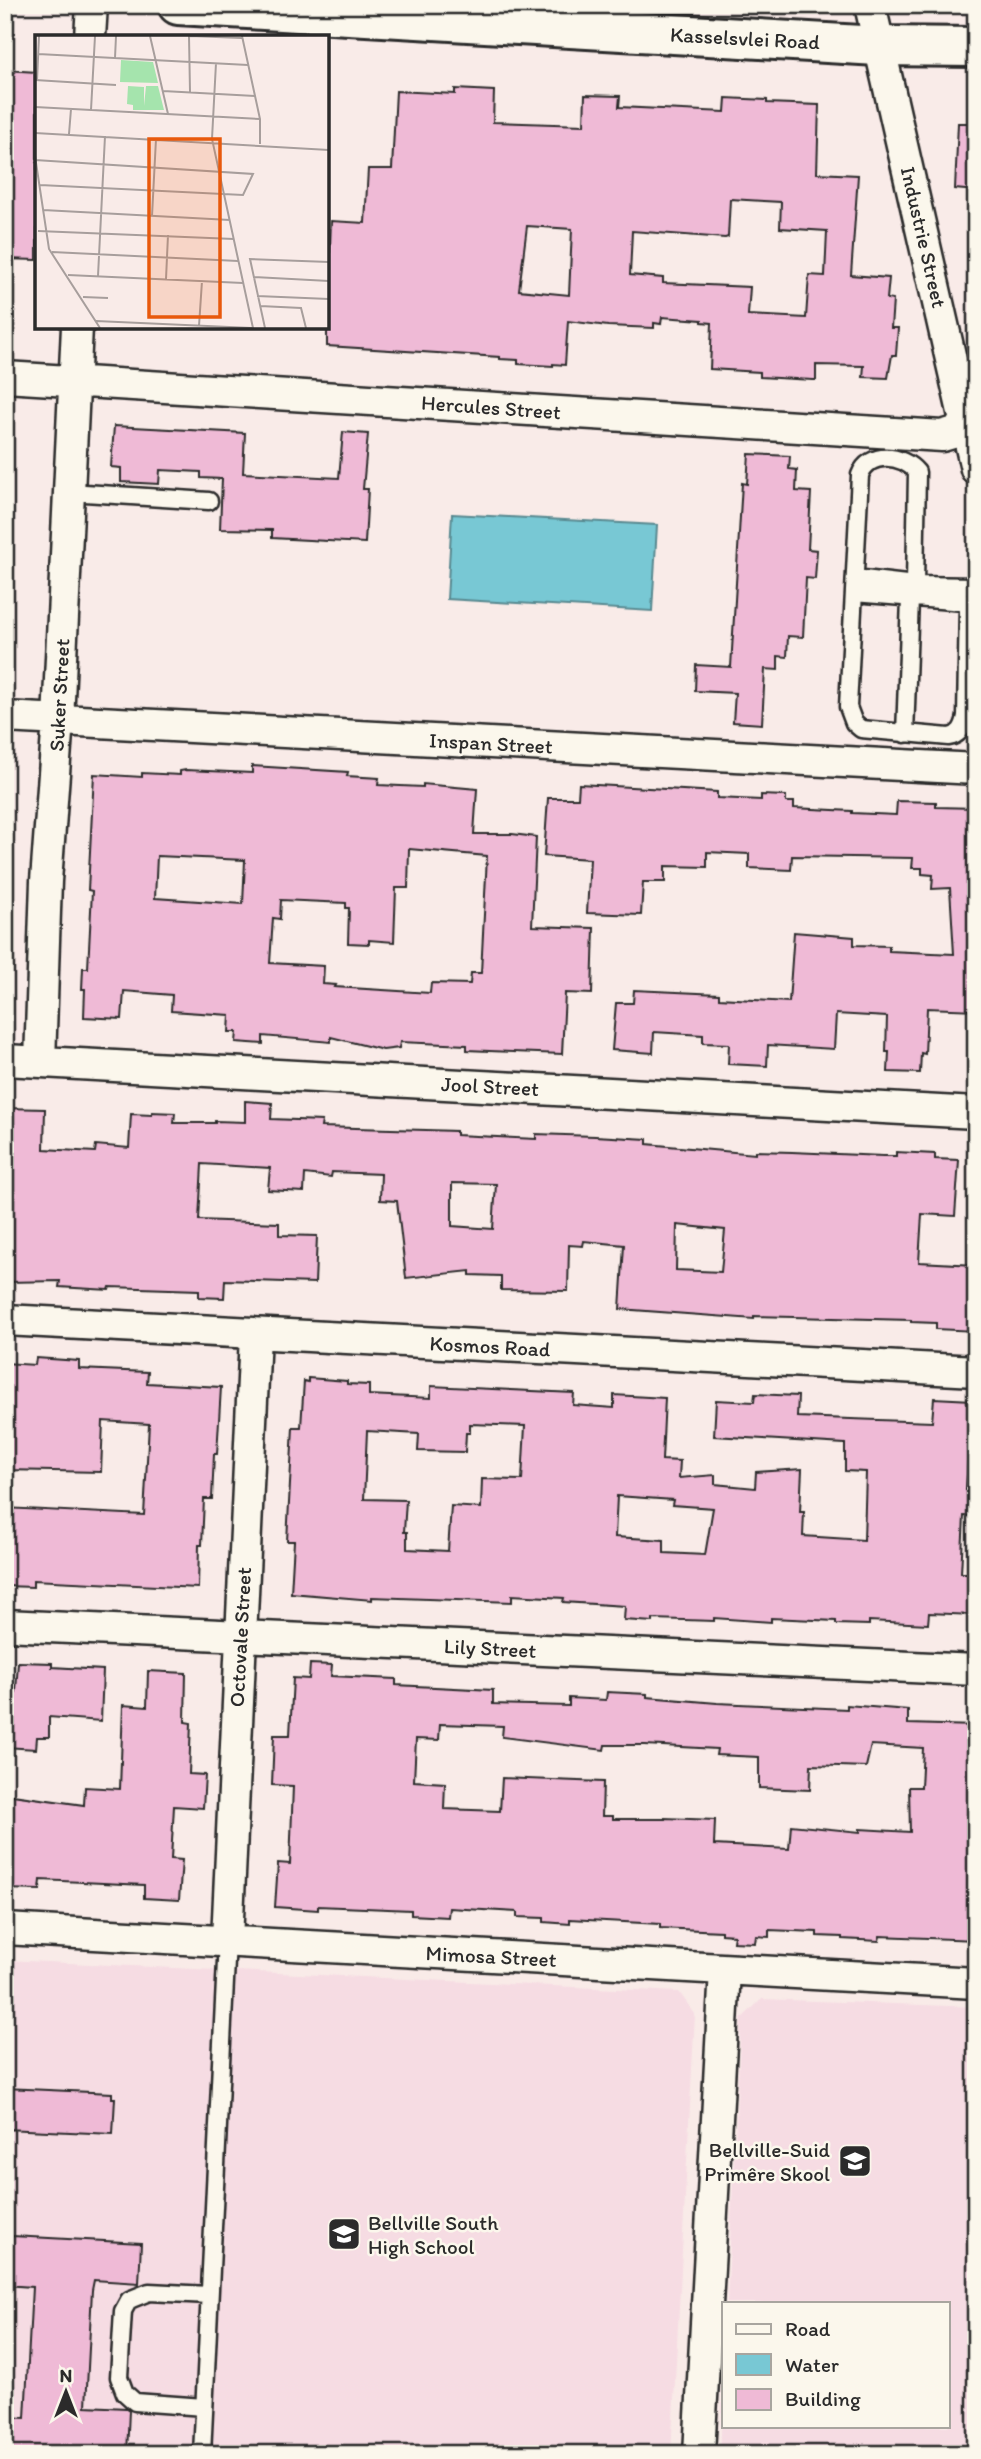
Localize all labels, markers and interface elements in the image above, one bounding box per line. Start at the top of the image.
street label: Kasselsvlei Road [669,22,821,54]
inset map [35,35,329,329]
street label: Industrie Street [896,164,952,310]
street label: Hercules Street [420,390,562,424]
street label: Suker Street [44,638,74,752]
street label: Inspan Street [429,727,554,759]
street label: Jool Street [440,1071,540,1101]
street label: Kosmos Road [429,1330,551,1362]
street label: Octovale Street [224,1566,256,1708]
street label: Lily Street [443,1633,537,1663]
street label: Mimosa Street [425,1940,557,1972]
place label: Bellville-Suid Primêre Skool [704,2137,831,2186]
school or university icon: Bellville-Suid Primêre Skool [836,2142,874,2180]
place label: Bellville South High School [368,2210,499,2259]
school or university icon: Bellville South High School [325,2215,363,2253]
legend [722,2302,950,2428]
text: Road [785,2316,831,2341]
text: Water [785,2352,839,2377]
north arrow [32,2358,102,2428]
text: N [60,2364,72,2387]
text: Building [785,2386,861,2411]

